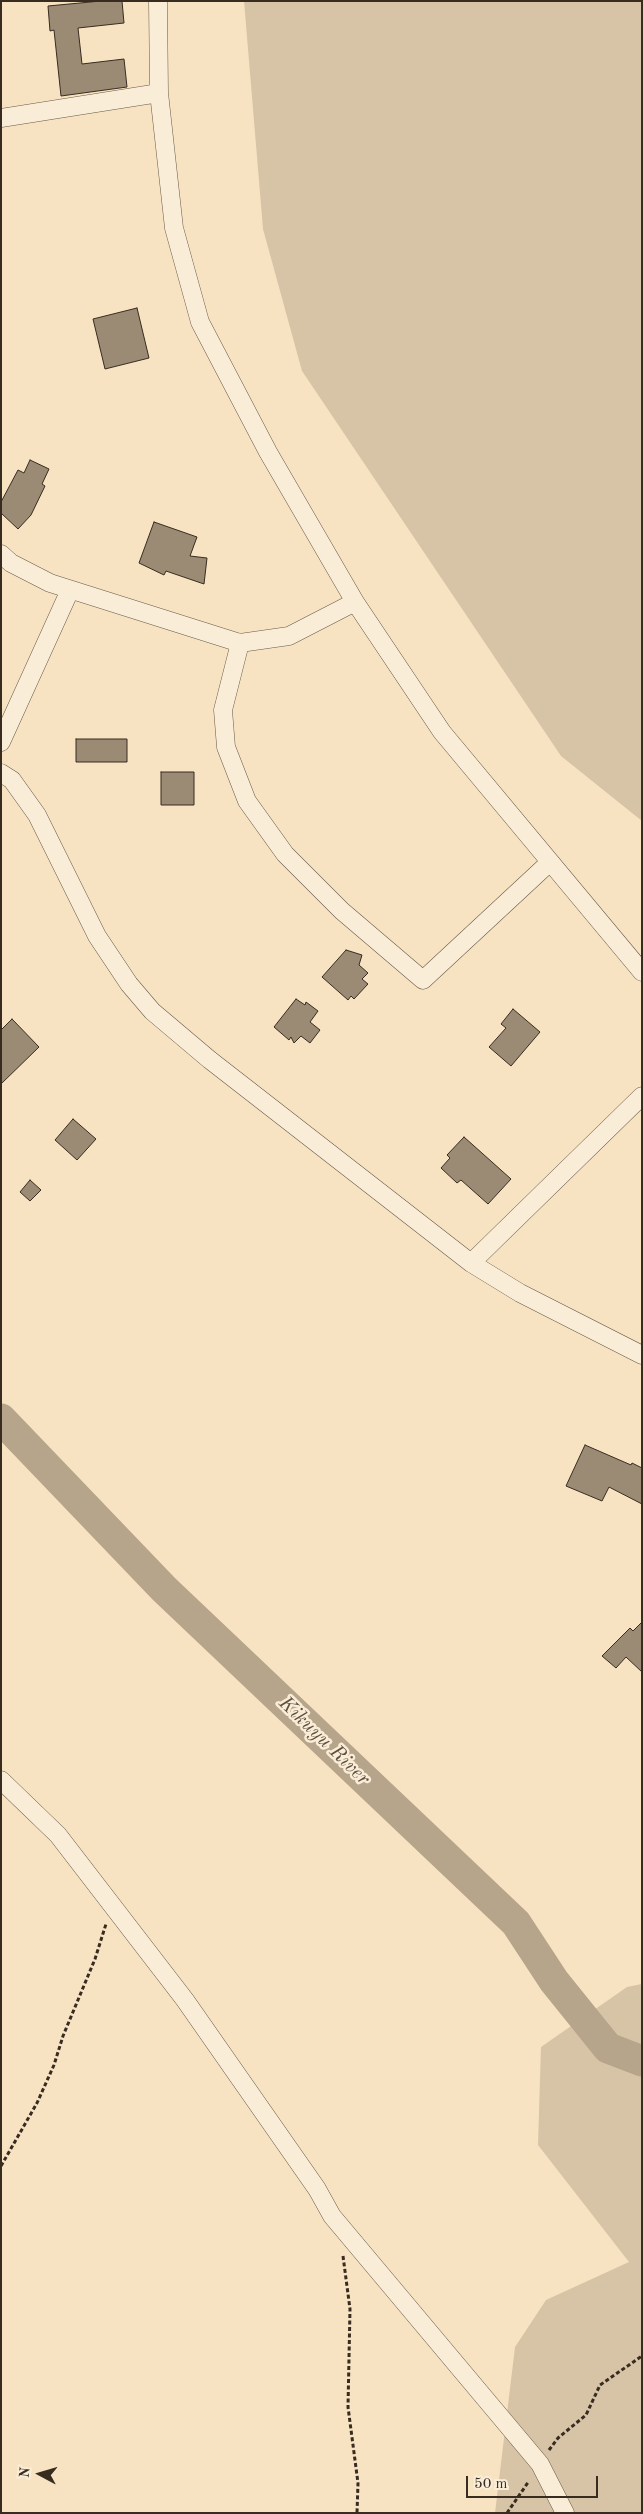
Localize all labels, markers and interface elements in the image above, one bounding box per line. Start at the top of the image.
water label: Kikuyu River [273,1692,375,1790]
north arrow [15,2449,65,2499]
text: N [18,2466,33,2478]
scale bar [468,2466,600,2498]
text: 50 m [474,2477,508,2492]

